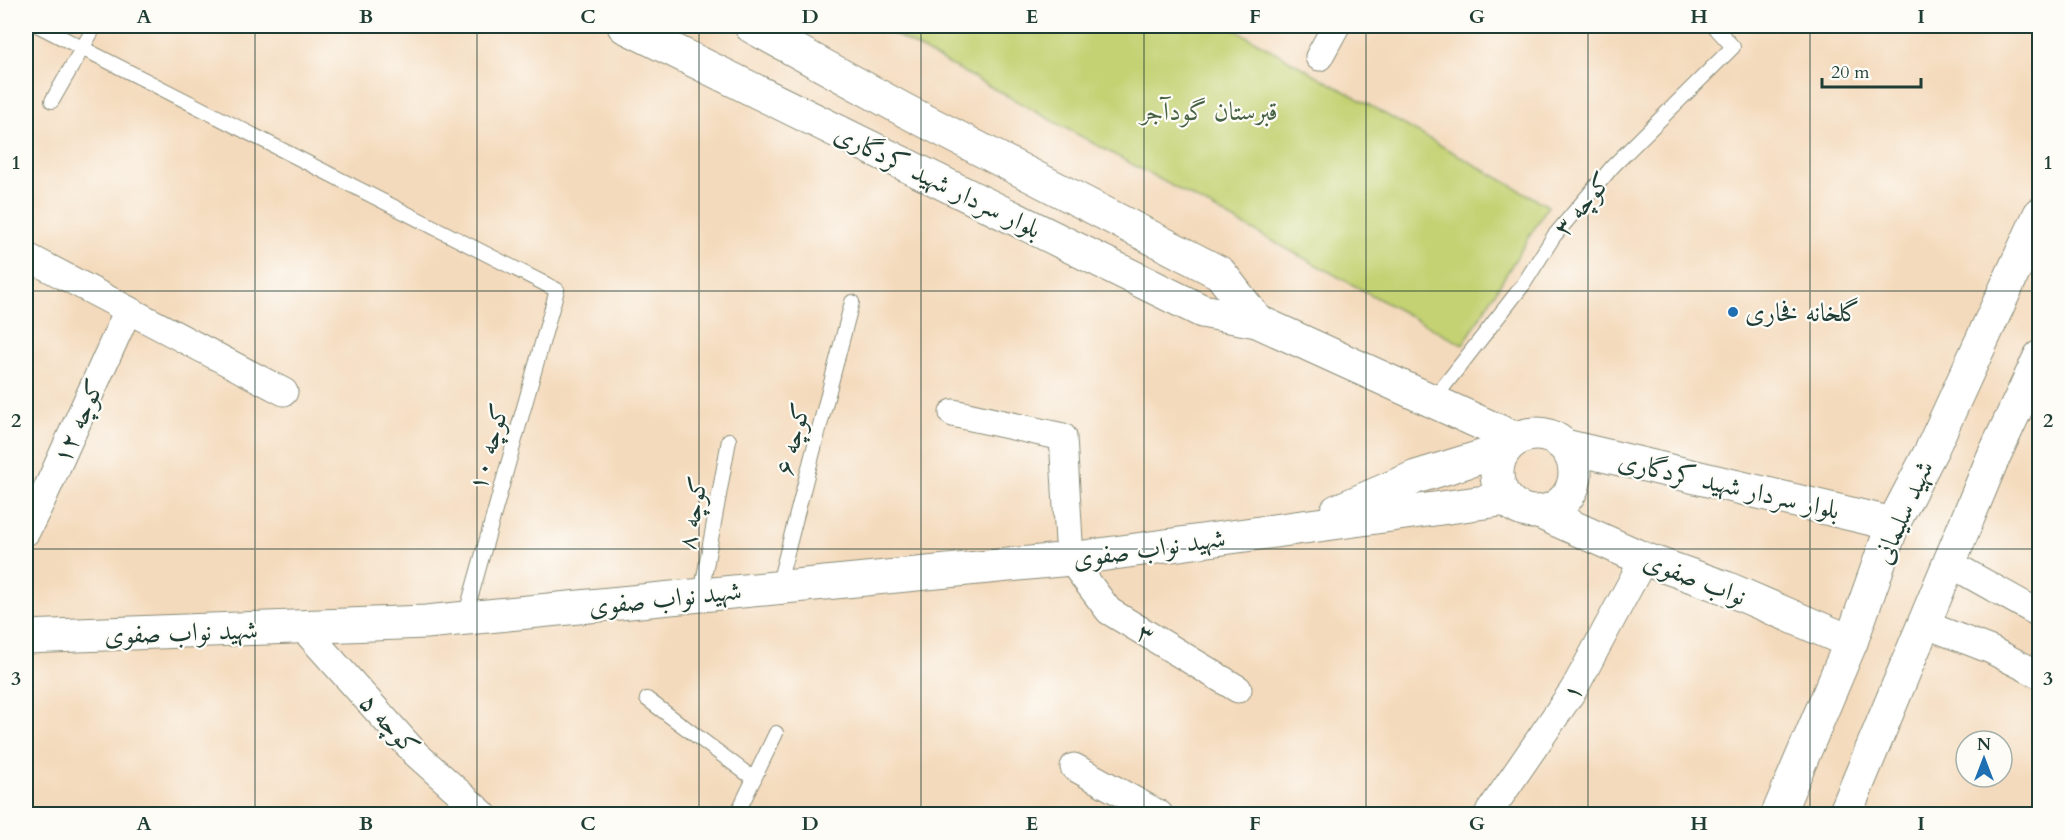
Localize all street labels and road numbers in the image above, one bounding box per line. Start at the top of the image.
street label: بلوار سردار شهید کردگاری [828,116,1047,247]
street label: کوچه ۳ [1545,165,1620,244]
street label: کوچه ۱۲ [44,373,113,469]
street label: کوچه ۱۰ [459,399,518,495]
street label: کوچه ۶ [766,399,819,479]
street label: بلوار سردار شهید کردگاری [1615,443,1843,528]
street label: شهید سلیمانی [1865,455,1942,569]
street label: کوچه ۸ [669,474,716,553]
street label: شهید نواب صفوی [1070,520,1228,577]
street label: نواب صفوی [1638,543,1751,614]
street label: شهید نواب صفوی [587,573,743,624]
street label: شهید نواب صفوی [104,612,259,653]
street label: ۳ [1130,615,1161,652]
street label: ۱ [1554,676,1591,707]
street label: کوچه ۵ [352,685,428,763]

